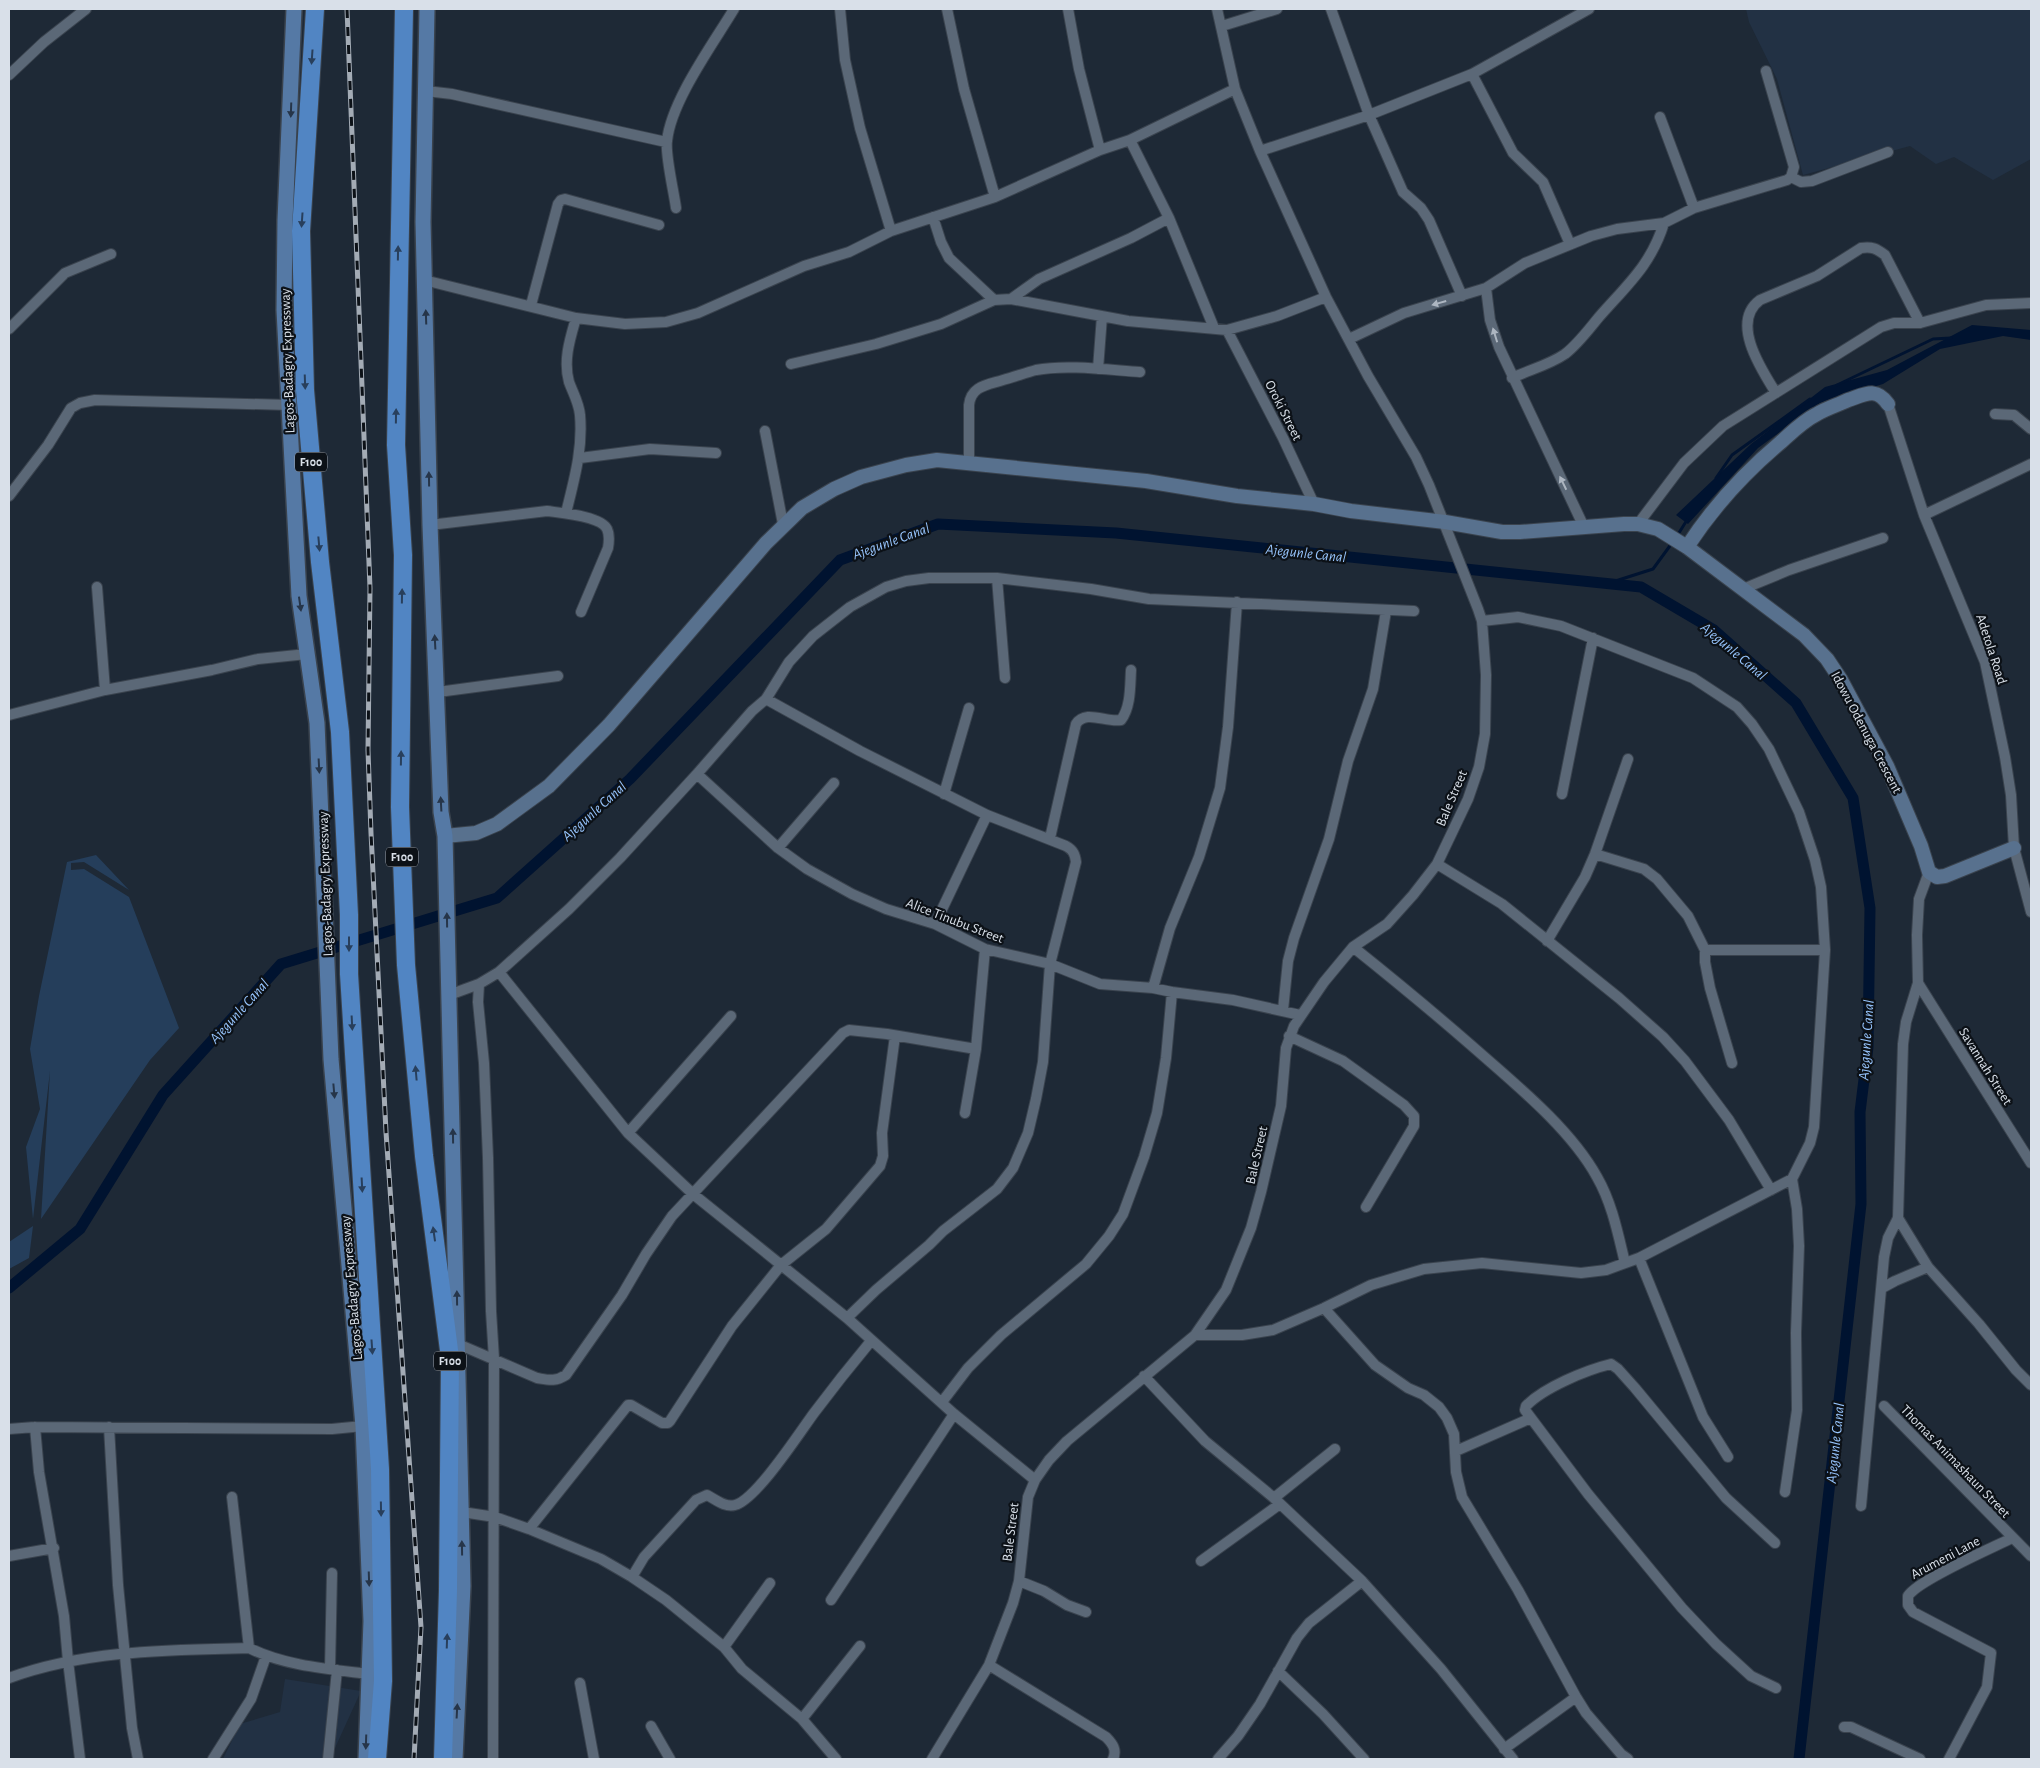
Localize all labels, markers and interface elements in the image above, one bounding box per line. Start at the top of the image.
one-way arrow [308,50,316,66]
one-way arrow [286,102,294,118]
one-way arrow [297,212,305,228]
one-way arrow [394,245,402,261]
street label: Lagos-Badagry Expressway [278,288,298,434]
one-way arrow [1432,300,1447,308]
one-way arrow [422,309,430,325]
one-way arrow [1491,328,1499,343]
one-way arrow [301,374,309,390]
street label: Oroki Street [1262,378,1304,443]
one-way arrow [392,408,400,424]
road number: F100 [295,452,327,472]
one-way arrow [425,471,433,487]
one-way arrow [1559,476,1567,490]
water label: Ajegunle Canal [850,521,932,563]
one-way arrow [315,536,323,552]
water label: Ajegunle Canal [1264,542,1347,565]
one-way arrow [398,587,406,603]
one-way arrow [296,597,304,613]
street label: Adetola Road [1973,613,2009,686]
water label: Ajegunle Canal [1697,619,1770,683]
one-way arrow [431,633,439,649]
street label: Idowu Odenuga Crescent [1828,669,1904,796]
one-way arrow [397,750,405,766]
one-way arrow [316,758,324,774]
street label: Bale Street [1434,768,1470,828]
water label: Ajegunle Canal [559,779,630,845]
one-way arrow [437,796,445,812]
street label: Lagos-Badagry Expressway [316,811,336,957]
road number: F100 [386,848,418,866]
street label: Alice Tinubu Street [904,896,1006,946]
one-way arrow [443,912,451,928]
one-way arrow [345,937,353,953]
water label: Ajegunle Canal [206,976,272,1047]
water label: Ajegunle Canal [1856,999,1877,1082]
one-way arrow [348,1015,356,1031]
street label: Savannah Street [1956,1026,2015,1108]
one-way arrow [412,1064,420,1080]
one-way arrow [331,1083,339,1099]
street label: Bale Street [1243,1124,1271,1186]
one-way arrow [449,1128,457,1144]
one-way arrow [358,1177,366,1193]
street label: Lagos-Badagry Expressway [339,1215,365,1361]
one-way arrow [430,1226,438,1242]
one-way arrow [452,1290,460,1306]
one-way arrow [369,1339,377,1355]
road number: F100 [434,1352,466,1370]
water label: Ajegunle Canal [1824,1402,1847,1485]
street label: Thomas Animashaun Street [1898,1403,2013,1521]
one-way arrow [377,1501,385,1517]
street label: Bale Street [1000,1501,1022,1562]
street label: Arumeni Lane [1909,1534,1982,1582]
one-way arrow [458,1540,466,1556]
one-way arrow [365,1572,373,1588]
one-way arrow [443,1632,451,1648]
one-way arrow [453,1702,461,1718]
one-way arrow [362,1734,370,1750]

